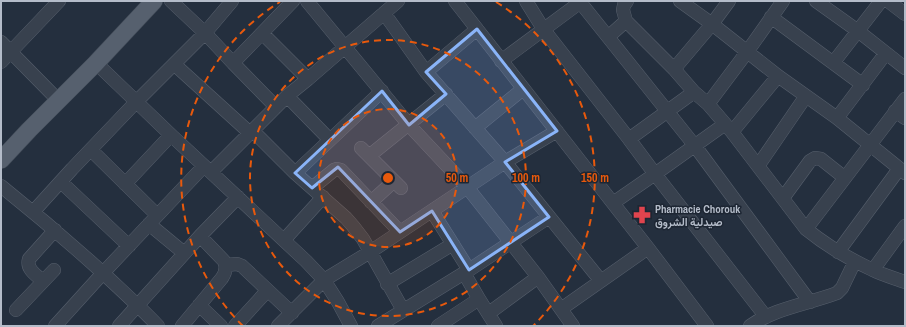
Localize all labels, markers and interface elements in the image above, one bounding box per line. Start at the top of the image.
text: 50 m [446,170,468,186]
text: 100 m [512,170,540,186]
text: 150 m [581,170,609,186]
centre of rings [381,171,395,185]
place label: Pharmacie Chorouk صيدلية الشروق [655,202,741,229]
pharmacy icon: Pharmacie Chorouk صيدلية الشروق [632,205,652,225]

